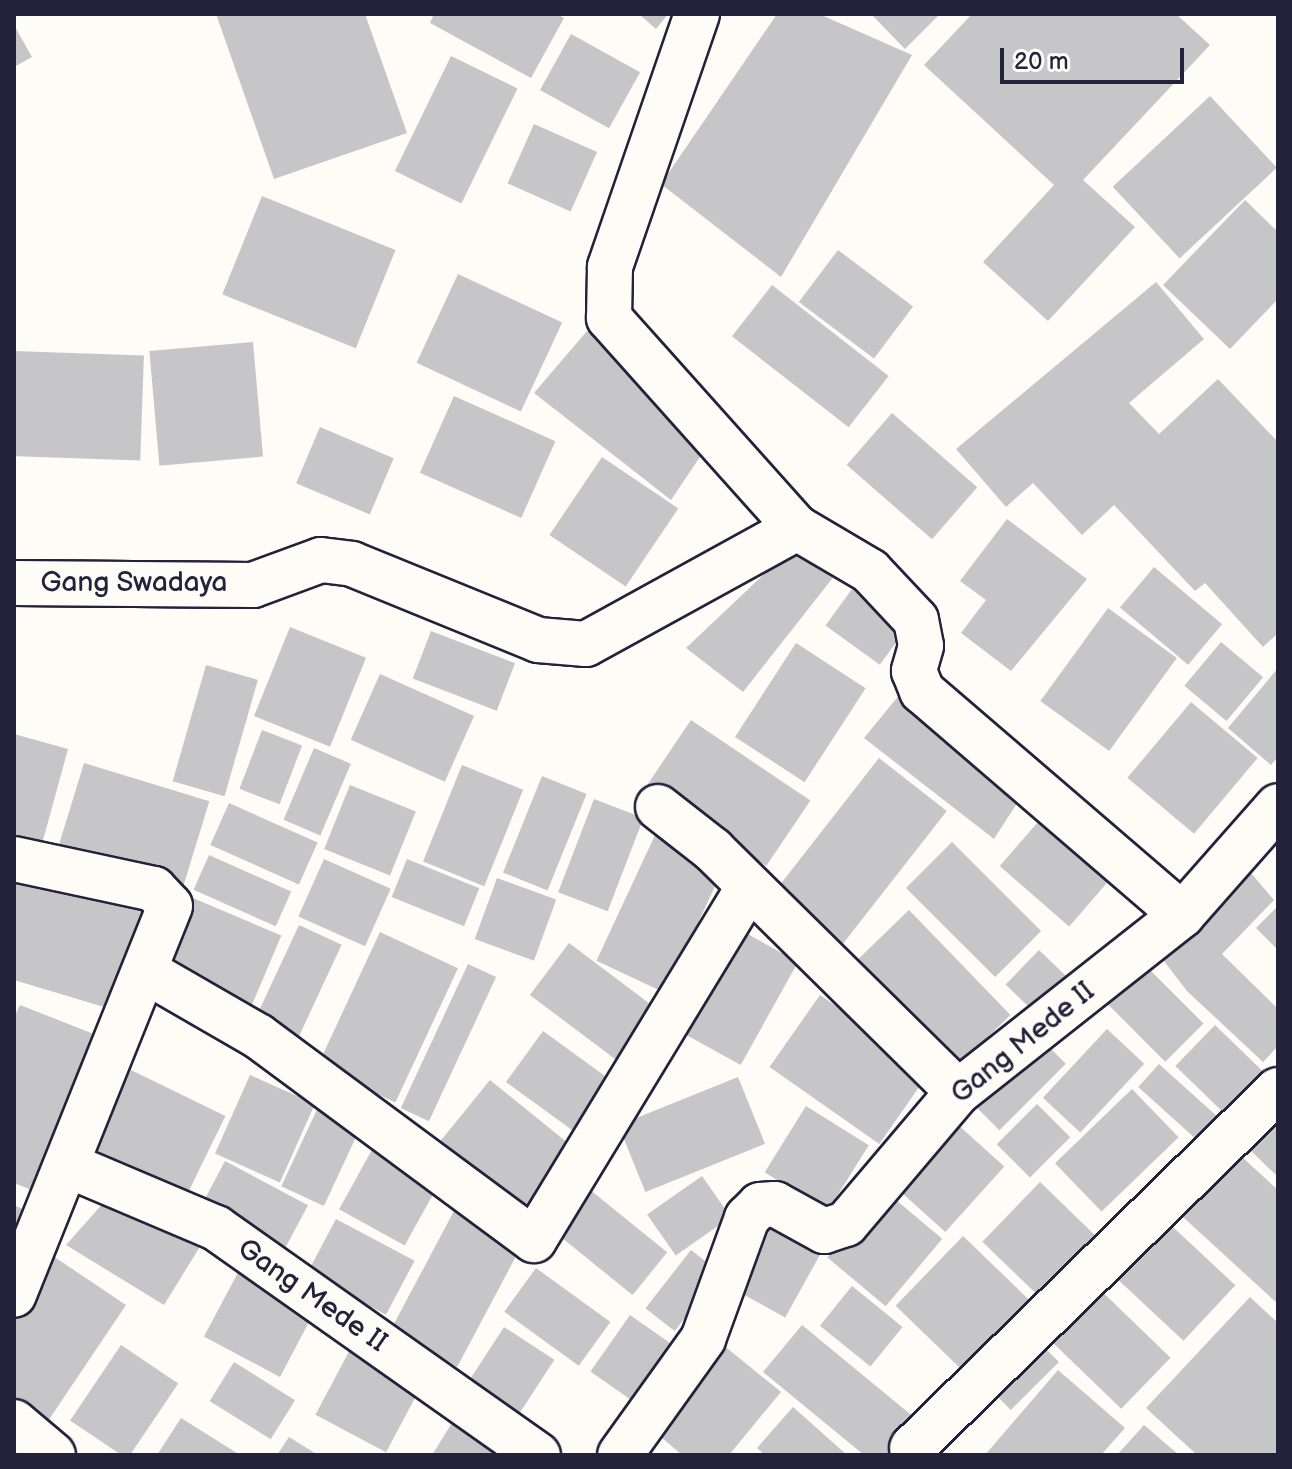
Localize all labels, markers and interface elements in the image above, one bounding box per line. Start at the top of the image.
scale bar [1004,32,1188,82]
text: 20 m [1014,47,1069,76]
street label: Gang Swadaya [40,566,228,600]
street label: Gang Mede II [945,975,1101,1111]
street label: Gang Mede II [231,1232,393,1360]

